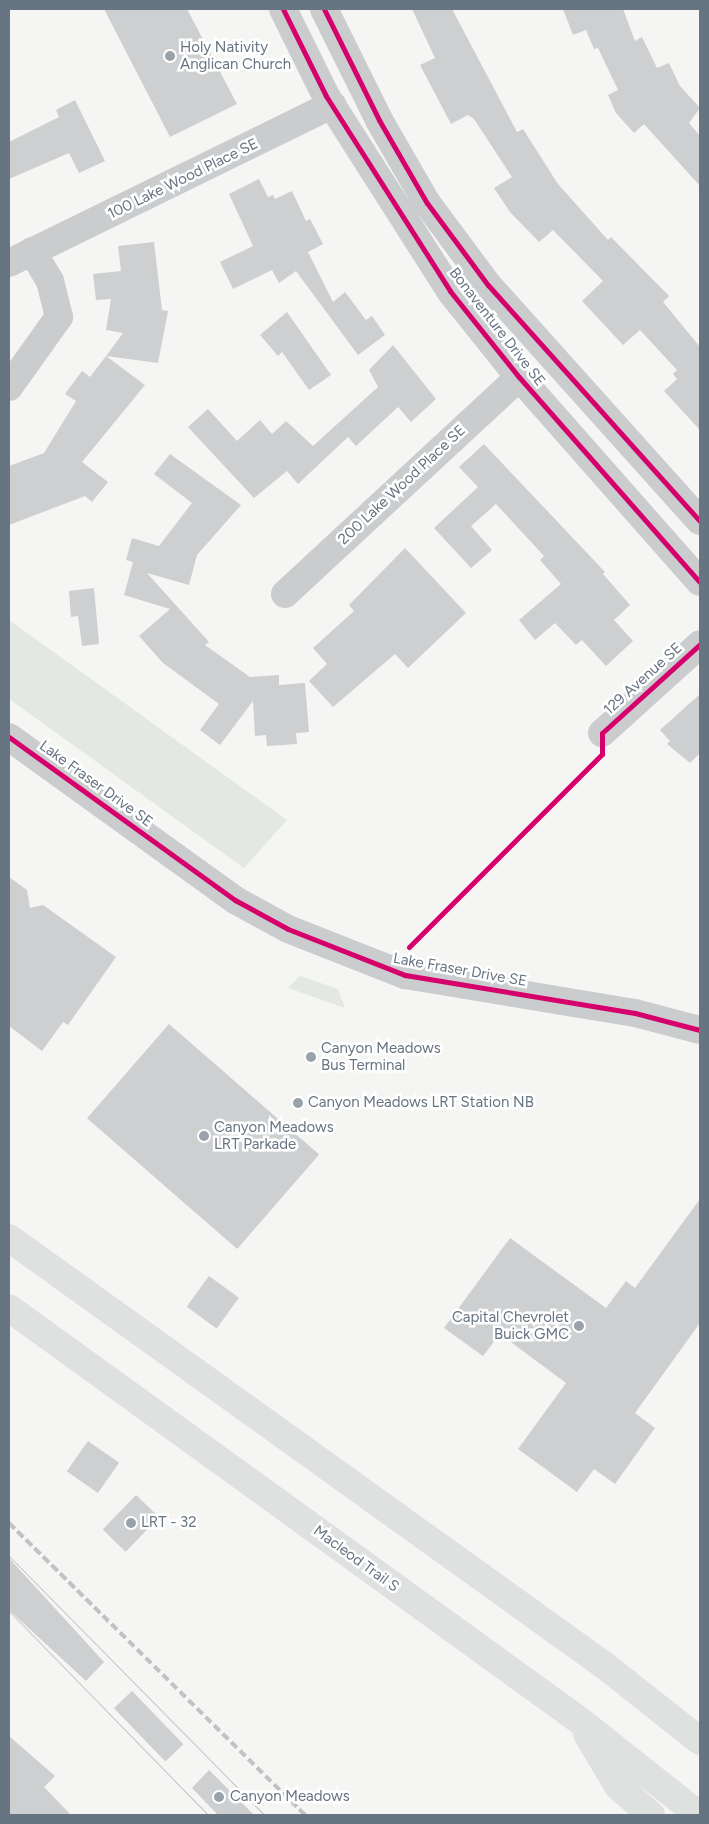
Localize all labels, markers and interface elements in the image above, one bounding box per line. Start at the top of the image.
place label: Holy Nativity Anglican Church [180,38,291,73]
marker: Holy Nativity Anglican Church [164,50,176,62]
street label: 100 Lake Wood Place SE [105,135,261,223]
street label: Bonaventure Drive SE [445,264,549,390]
street label: 200 Lake Wood Place SE [335,421,469,549]
street label: 129 Avenue SE [600,639,686,719]
street label: Lake Fraser Drive SE [36,737,156,831]
street label: Lake Fraser Drive SE [392,949,528,991]
place label: Canyon Meadows Bus Terminal [321,1039,441,1074]
marker: Canyon Meadows Bus Terminal [305,1051,317,1063]
place label: Canyon Meadows LRT Station NB [308,1094,534,1112]
marker: Canyon Meadows LRT Station NB [292,1097,304,1109]
place label: Canyon Meadows LRT Parkade [214,1118,334,1153]
marker: Canyon Meadows LRT Parkade [198,1130,210,1142]
place label: Capital Chevrolet Buick GMC [452,1308,569,1343]
marker: Capital Chevrolet Buick GMC [573,1320,585,1332]
place label: LRT - 32 [141,1514,197,1532]
marker: LRT - 32 [125,1517,137,1529]
street label: Macleod Trail S [310,1522,402,1596]
place label: Canyon Meadows [230,1788,350,1806]
marker: Canyon Meadows [212,1790,226,1804]

